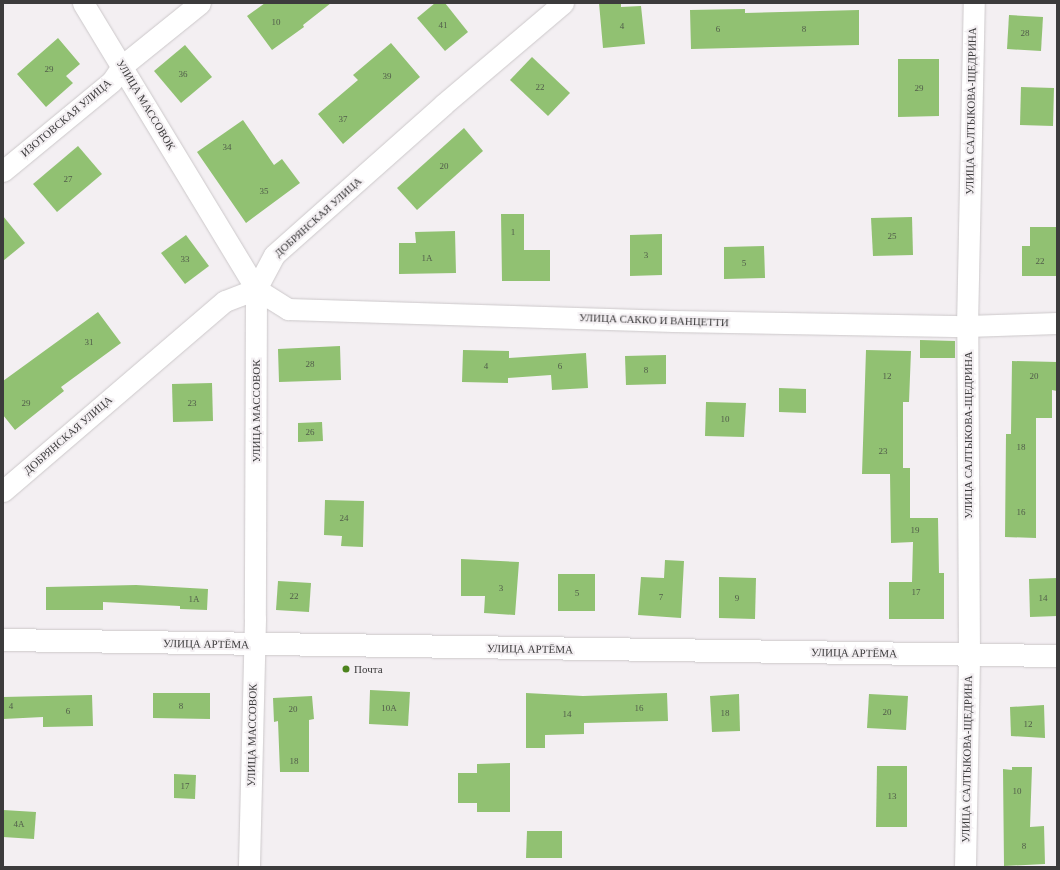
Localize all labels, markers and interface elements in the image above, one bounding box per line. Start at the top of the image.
house number: 10 [272,17,280,27]
house number: 41 [438,20,448,30]
house number: 4 [620,21,624,31]
house number: 6 [716,24,720,34]
house number: 8 [802,24,806,34]
street label: УЛИЦА САЛТЫКОВА-ЩЕДРИНА [963,27,979,195]
house number: 28 [1020,28,1030,38]
street label: УЛИЦА МАССОВОК [114,57,178,153]
house number: 29 [44,64,54,74]
house number: 36 [178,69,188,79]
house number: 39 [382,71,392,81]
street label: ИЗОТОВСКАЯ УЛИЦА [18,76,114,160]
house number: 22 [536,82,544,92]
house number: 29 [914,83,924,93]
house number: 37 [338,114,348,124]
house number: 34 [222,142,232,152]
house number: 20 [440,161,448,171]
house number: 27 [64,174,72,184]
street label: ДОБРЯНСКАЯ УЛИЦА [272,174,364,260]
house number: 35 [260,186,268,196]
house number: 1 [511,227,515,237]
house number: 25 [888,231,896,241]
house number: 3 [644,250,648,260]
house number: 1А [422,253,432,263]
house number: 33 [180,254,190,264]
house number: 22 [1036,256,1044,266]
house number: 5 [742,258,746,268]
street label: УЛИЦА САККО И ВАНЦЕТТИ [579,311,729,329]
house number: 31 [84,337,94,347]
street label: УЛИЦА САЛТЫКОВА-ЩЕДРИНА [961,351,975,519]
street label: УЛИЦА МАССОВОК [249,359,263,463]
house number: 28 [306,359,314,369]
house number: 4 [484,361,488,371]
house number: 6 [558,361,562,371]
house number: 8 [644,365,648,375]
house number: 12 [882,371,892,381]
house number: 20 [1030,371,1038,381]
street label: ДОБРЯНСКАЯ УЛИЦА [21,393,115,477]
house number: 29 [22,398,30,408]
house number: 23 [188,398,196,408]
house number: 10 [720,414,730,424]
house number: 26 [306,427,314,437]
house number: 18 [1016,442,1026,452]
house number: 23 [878,446,888,456]
house number: 16 [1016,507,1026,517]
house number: 24 [340,513,348,523]
house number: 19 [910,525,920,535]
house number: 3 [499,583,503,593]
house number: 17 [912,587,920,597]
house number: 5 [575,588,579,598]
house number: 22 [290,591,298,601]
house number: 7 [659,592,663,602]
house number: 9 [735,593,739,603]
house number: 14 [1038,593,1048,603]
house number: 1А [189,594,199,604]
street label: УЛИЦА АРТЁМА [163,637,249,651]
street label: УЛИЦА АРТЁМА [487,642,573,656]
street label: УЛИЦА АРТЁМА [811,646,897,660]
place label: Почта [354,662,383,676]
marker: Почта [341,664,351,674]
street label: УЛИЦА САЛТЫКОВА-ЩЕДРИНА [959,675,975,843]
street label: УЛИЦА МАССОВОК [245,683,259,787]
house number: 4 [9,701,13,711]
house number: 8 [179,701,183,711]
house number: 10А [381,703,397,713]
house number: 16 [634,703,644,713]
house number: 20 [288,704,298,714]
house number: 6 [66,706,70,716]
house number: 20 [882,707,892,717]
house number: 18 [720,708,730,718]
house number: 14 [562,709,572,719]
house number: 12 [1024,719,1032,729]
house number: 18 [290,756,298,766]
house number: 17 [180,781,190,791]
house number: 10 [1012,786,1022,796]
house number: 13 [888,791,896,801]
house number: 4А [14,819,24,829]
house number: 8 [1022,841,1026,851]

